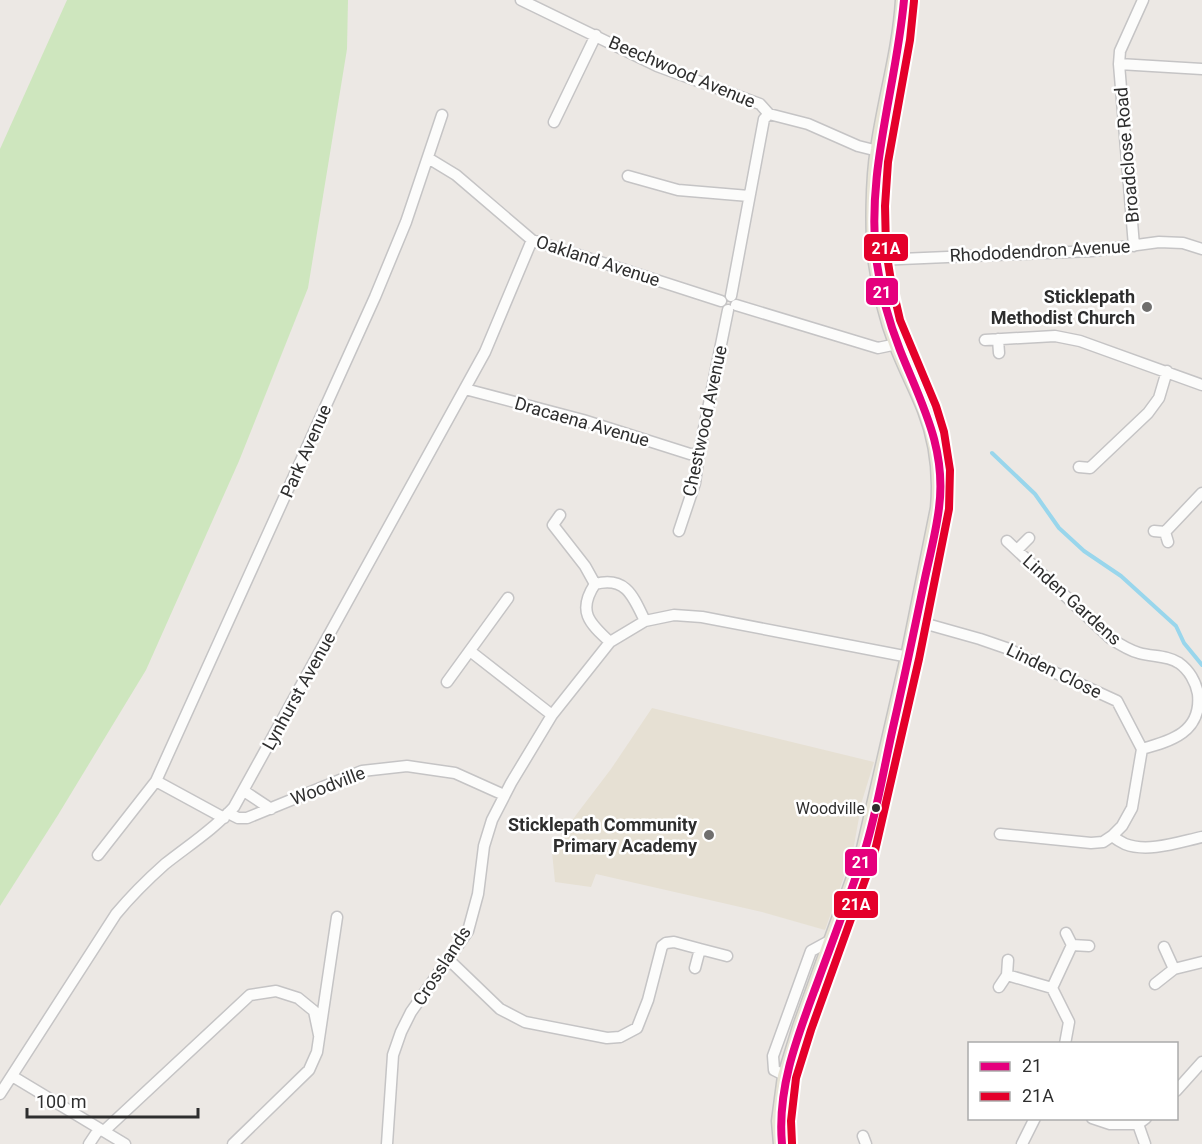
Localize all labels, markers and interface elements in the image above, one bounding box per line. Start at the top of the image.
street label: Beechwood Avenue [606,31,759,112]
street label: Broadclose Road [1110,86,1143,224]
street label: Oakland Avenue [534,231,663,290]
line badge: 21A [863,233,909,262]
street label: Rhododendron Avenue [949,235,1131,266]
text: 21A [871,239,901,258]
line badge: 21 [865,277,899,306]
text: 21 [873,283,891,302]
place label: Sticklepath Methodist Church [991,286,1135,328]
marker: Sticklepath Methodist Church [1140,300,1154,314]
street label: Chestwood Avenue [678,343,731,498]
street label: Dracaena Avenue [512,392,652,451]
street label: Park Avenue [276,401,335,501]
street label: Linden Gardens [1019,550,1126,649]
street label: Lynhurst Avenue [258,628,340,753]
street label: Linden Close [1003,638,1105,703]
street label: Woodville [288,762,368,809]
place label: Woodville [796,799,865,818]
marker: Woodville [870,802,882,814]
place label: Sticklepath Community Primary Academy [508,814,698,856]
marker: Sticklepath Community Primary Academy [702,828,716,842]
line badge: 21 [844,848,878,877]
text: 21 [852,853,870,872]
line badge: 21A [833,890,879,919]
text: 21A [841,895,871,914]
street label: Crosslands [408,922,475,1009]
legend [968,1042,1178,1120]
text: 21 [1022,1055,1042,1076]
scale bar [27,1081,198,1119]
text: 21A [1022,1085,1054,1106]
text: 100 m [36,1091,87,1112]

